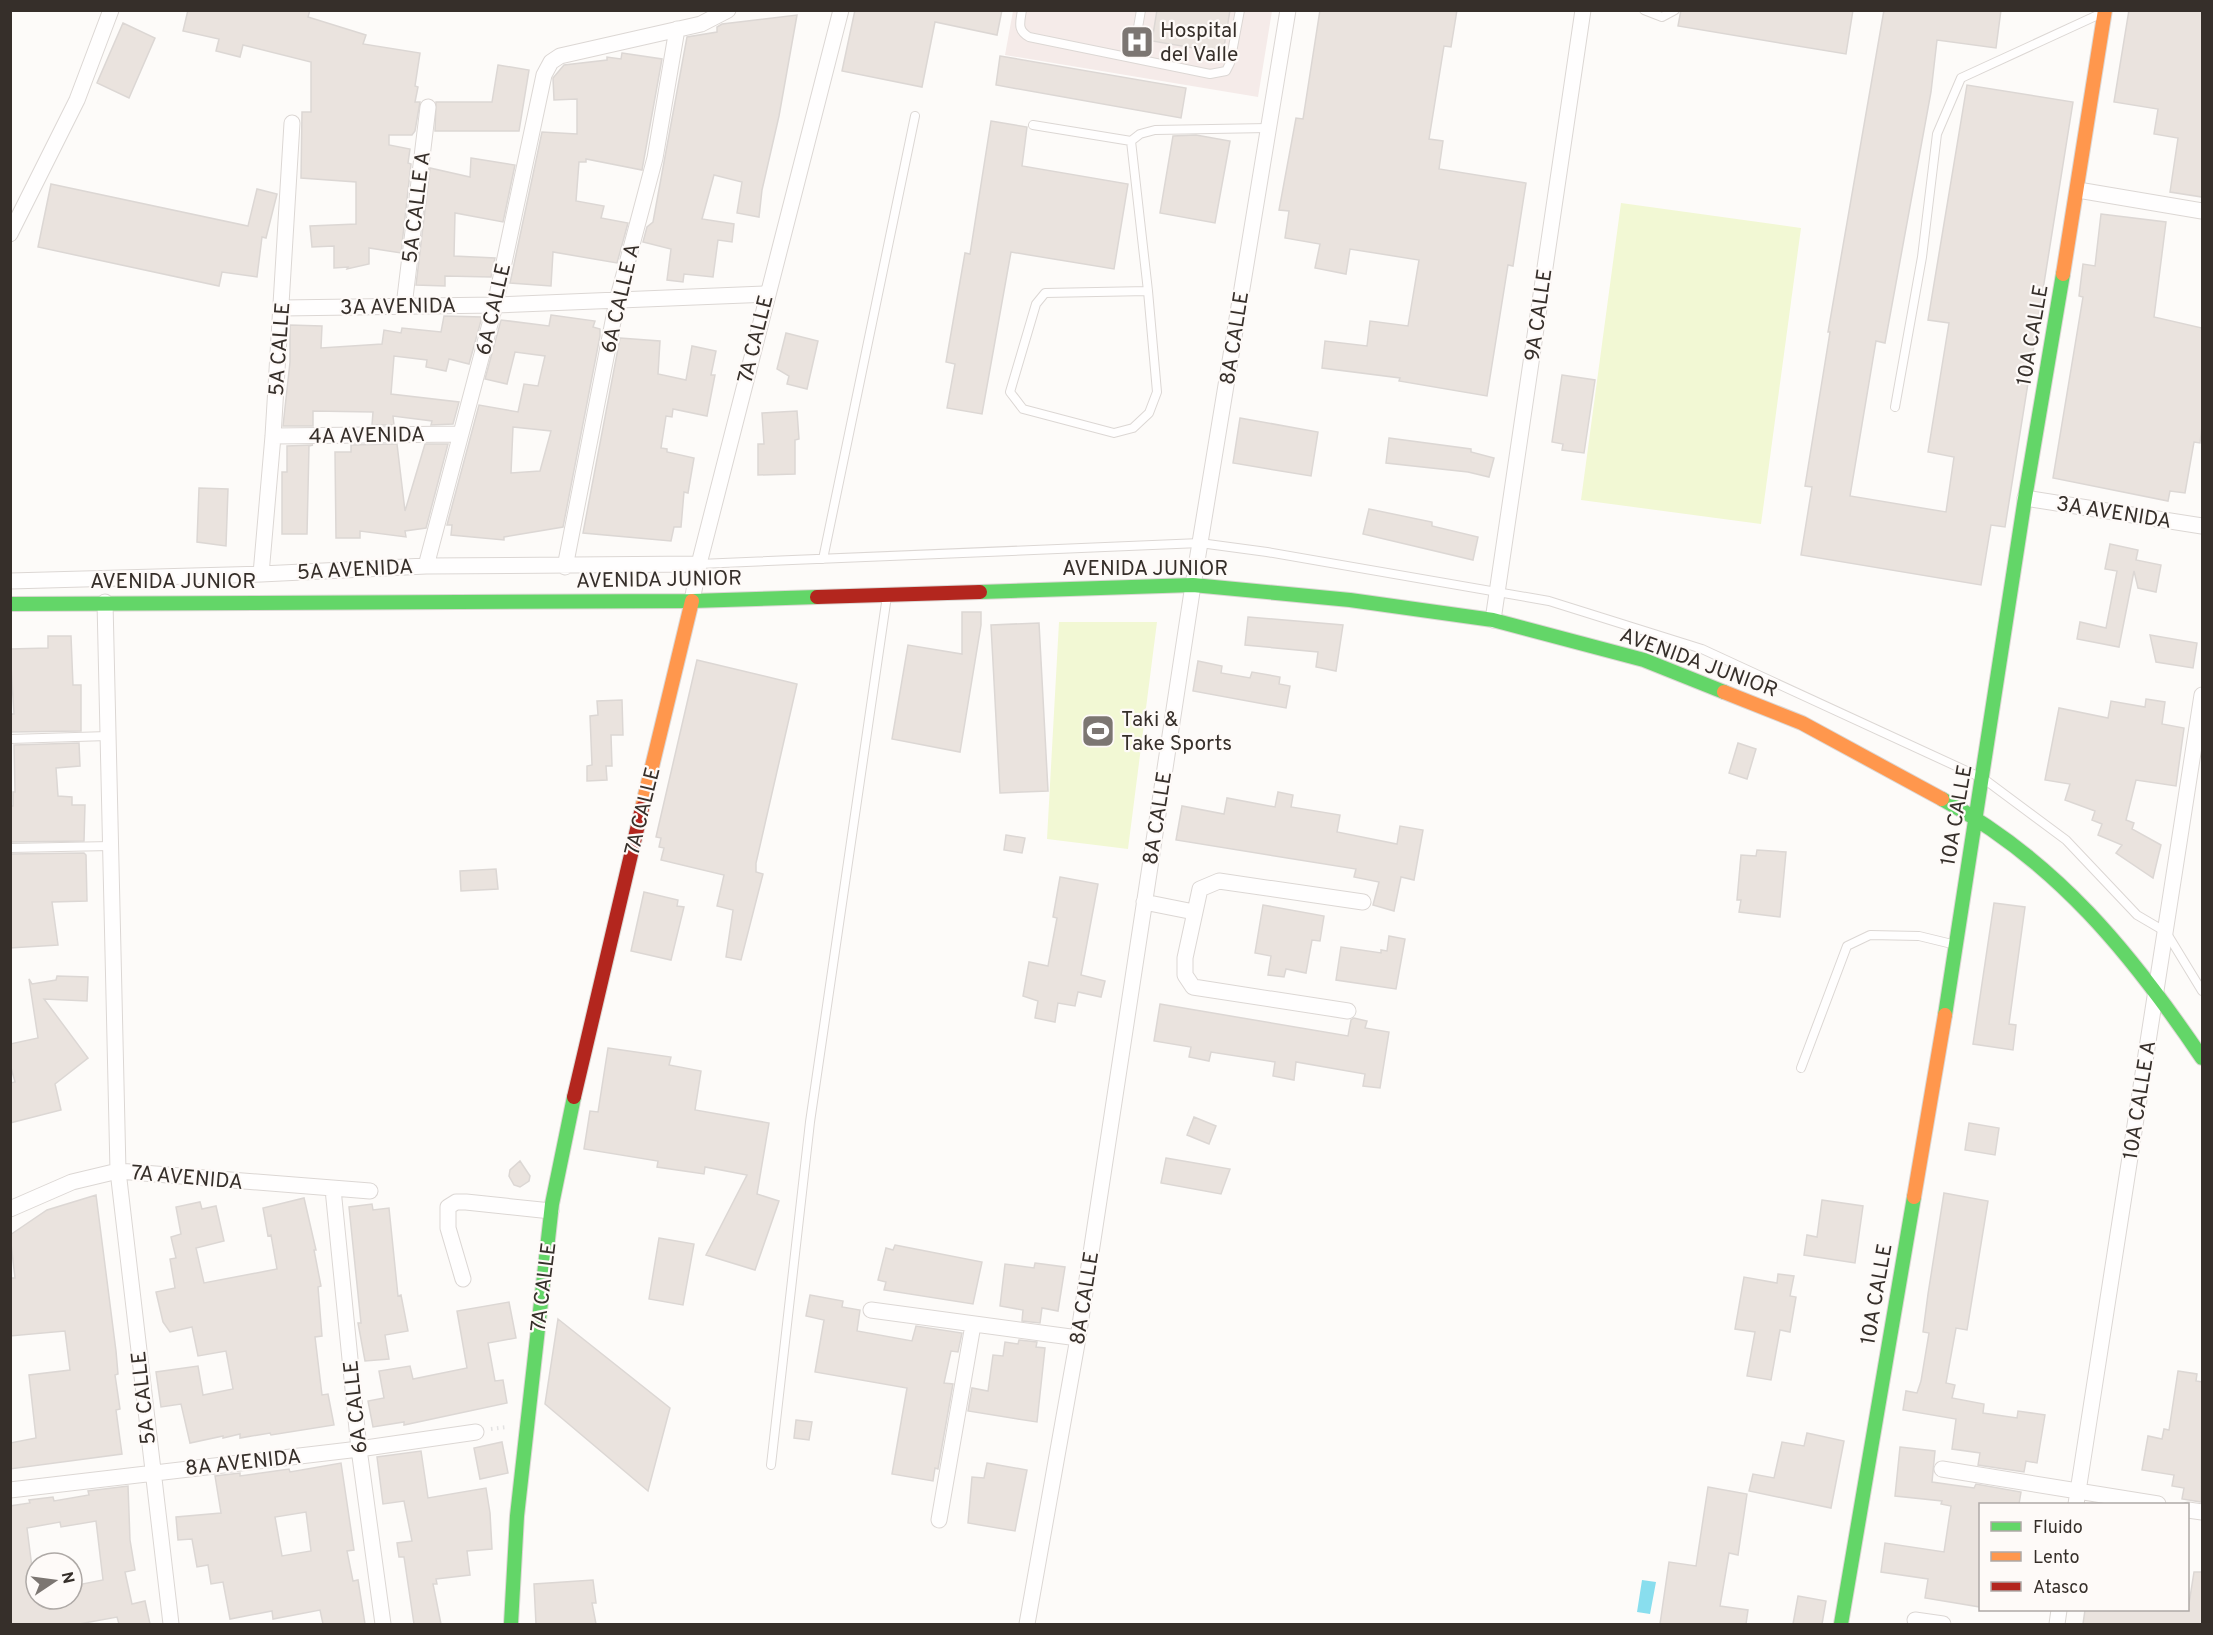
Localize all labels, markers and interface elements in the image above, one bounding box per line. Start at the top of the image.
place label: Hospital del Valle [1160,18,1238,69]
hospital icon: Hospital del Valle [1119,24,1155,60]
street label: 5A CALLE A [397,150,438,265]
street label: 6A CALLE A [596,241,647,356]
street label: 6A CALLE [471,261,518,358]
street label: 9A CALLE [1520,267,1559,363]
street label: 10A CALLE [2011,283,2056,388]
street label: 8A CALLE [1215,290,1256,387]
street label: 7A CALLE [732,292,780,386]
street label: 3A AVENIDA [340,293,456,322]
street label: 5A CALLE [264,301,297,397]
street label: 4A AVENIDA [309,422,426,451]
street label: 3A AVENIDA [2054,491,2173,536]
street label: 5A AVENIDA [296,554,414,587]
street label: AVENIDA JUNIOR [1062,556,1228,583]
street label: AVENIDA JUNIOR [576,566,742,595]
street label: AVENIDA JUNIOR [90,569,256,596]
street label: AVENIDA JUNIOR [1616,622,1781,705]
place label: Taki & Take Sports [1121,707,1232,758]
sports icon: Taki & Take Sports [1080,713,1116,749]
street label: 10A CALLE [1935,763,1980,868]
street label: 7A CALLE [619,764,667,858]
street label: 8A CALLE [1138,770,1179,867]
street label: 10A CALLE A [2118,1039,2163,1162]
street label: 7A AVENIDA [130,1160,244,1197]
street label: 7A CALLE [526,1241,563,1333]
street label: 10A CALLE [1855,1242,1900,1347]
street label: 8A CALLE [1065,1250,1106,1347]
street label: 5A CALLE [126,1350,163,1446]
street label: 6A CALLE [338,1359,375,1455]
street label: 8A AVENIDA [184,1444,302,1483]
legend [1979,1503,2189,1611]
text: Fluido [2033,1517,2083,1540]
text: Lento [2033,1547,2079,1570]
north arrow [24,1551,84,1611]
text: N [56,1570,78,1586]
text: Atasco [2033,1577,2089,1600]

